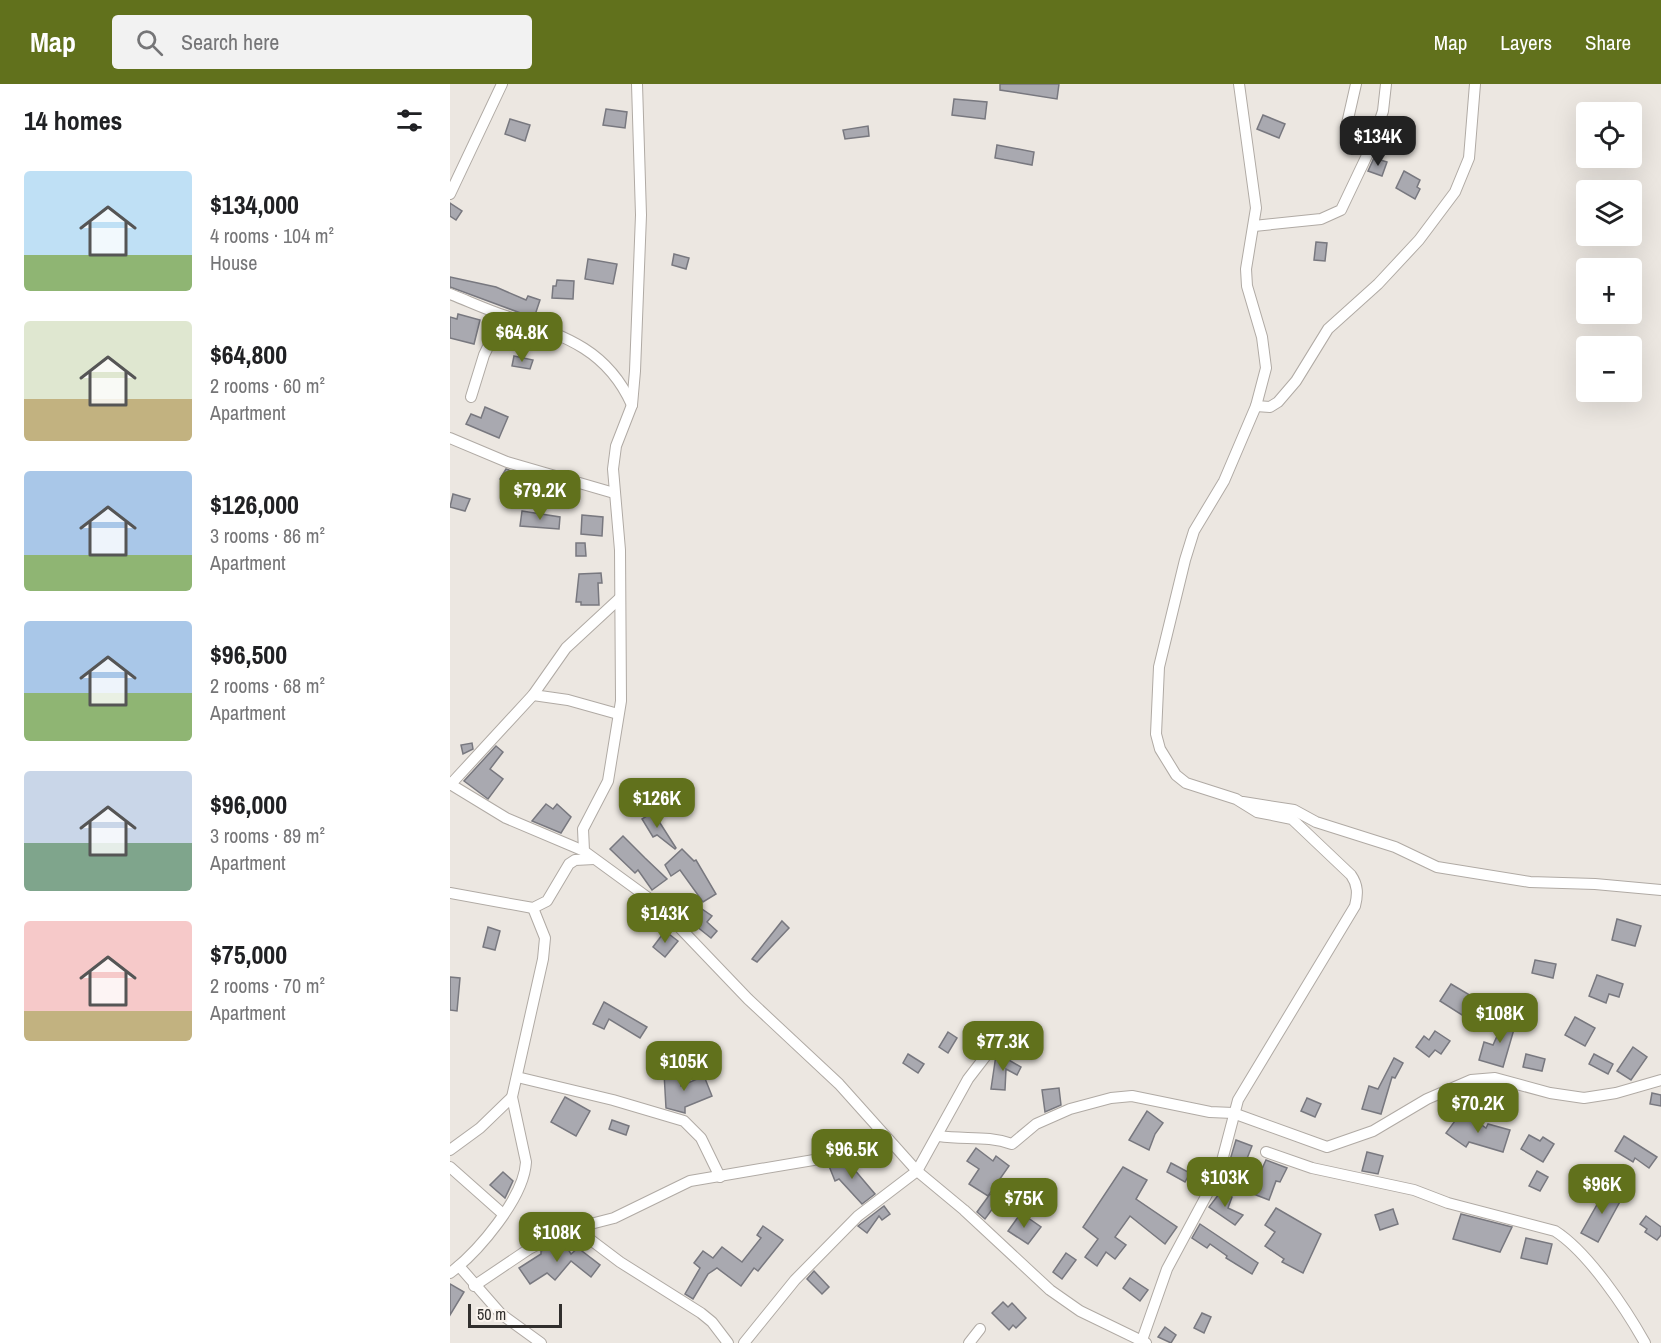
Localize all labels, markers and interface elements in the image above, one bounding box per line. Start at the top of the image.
search box [112,15,532,69]
text: Map [30,23,76,61]
icon: search [133,26,166,59]
text: Search here [181,27,279,57]
text: Map [1434,28,1467,57]
text: Layers [1500,28,1552,57]
text: Share [1585,28,1631,57]
map controls [1576,102,1642,402]
button: locate [1576,102,1642,168]
text: 14 homes [24,103,122,138]
icon: filters [393,104,426,137]
pin: $134K [1336,116,1420,167]
text: $134K [1354,122,1402,149]
button: layers [1576,180,1642,246]
text: $134,000 [210,187,299,222]
icon: home [72,195,144,267]
text: 4 rooms · 104 m² [210,222,334,249]
text: House [210,249,257,276]
button: + [1576,258,1642,324]
pin: $64.8K [473,312,571,363]
text: $64.8K [496,318,548,345]
button: − [1576,336,1642,402]
text: $64,800 [210,337,287,372]
icon: home [72,345,144,417]
text: 2 rooms · 60 m² [210,372,325,399]
text: Apartment [210,399,286,426]
pin: $79.2K [491,470,589,521]
text: $79.2K [514,476,566,503]
text: $126,000 [210,487,299,522]
icon: home [72,495,144,567]
text: 3 rooms · 86 m² [210,522,325,549]
text: Apartment [210,549,286,576]
text: $96,500 [210,637,287,672]
icon: home [72,645,144,717]
text: 2 rooms · 68 m² [210,672,325,699]
text: Apartment [210,699,286,726]
pin: $126K [615,778,699,829]
text: $126K [633,784,681,811]
text: $96,000 [210,787,287,822]
icon: home [72,795,144,867]
text: 3 rooms · 89 m² [210,822,325,849]
text: Apartment [210,849,286,876]
pin: $143K [623,893,707,944]
text: $143K [641,899,689,926]
text: $75,000 [210,937,287,972]
icon: home [72,945,144,1017]
text: 2 rooms · 70 m² [210,972,325,999]
pin: $108K [1458,993,1542,1044]
text: Apartment [210,999,286,1026]
text: $108K [1476,999,1524,1026]
pin: $77.3K [954,1021,1052,1072]
text: $77.3K [977,1027,1029,1054]
pin: $105K [642,1041,726,1092]
text: $105K [660,1047,708,1074]
pin: $70.2K [1429,1083,1527,1134]
text: $70.2K [1452,1089,1504,1116]
pin: $96.5K [803,1129,901,1180]
text: $96.5K [826,1135,878,1162]
pin: $103K [1183,1157,1267,1208]
text: $103K [1201,1163,1249,1190]
pin: $96K [1566,1164,1638,1215]
text: $96K [1582,1170,1622,1197]
pin: $75K [988,1178,1060,1229]
text: $75K [1004,1184,1044,1211]
pin: $108K [515,1212,599,1263]
text: $108K [533,1218,581,1245]
scale bar [468,1301,562,1328]
text: 50 m [477,1303,506,1325]

